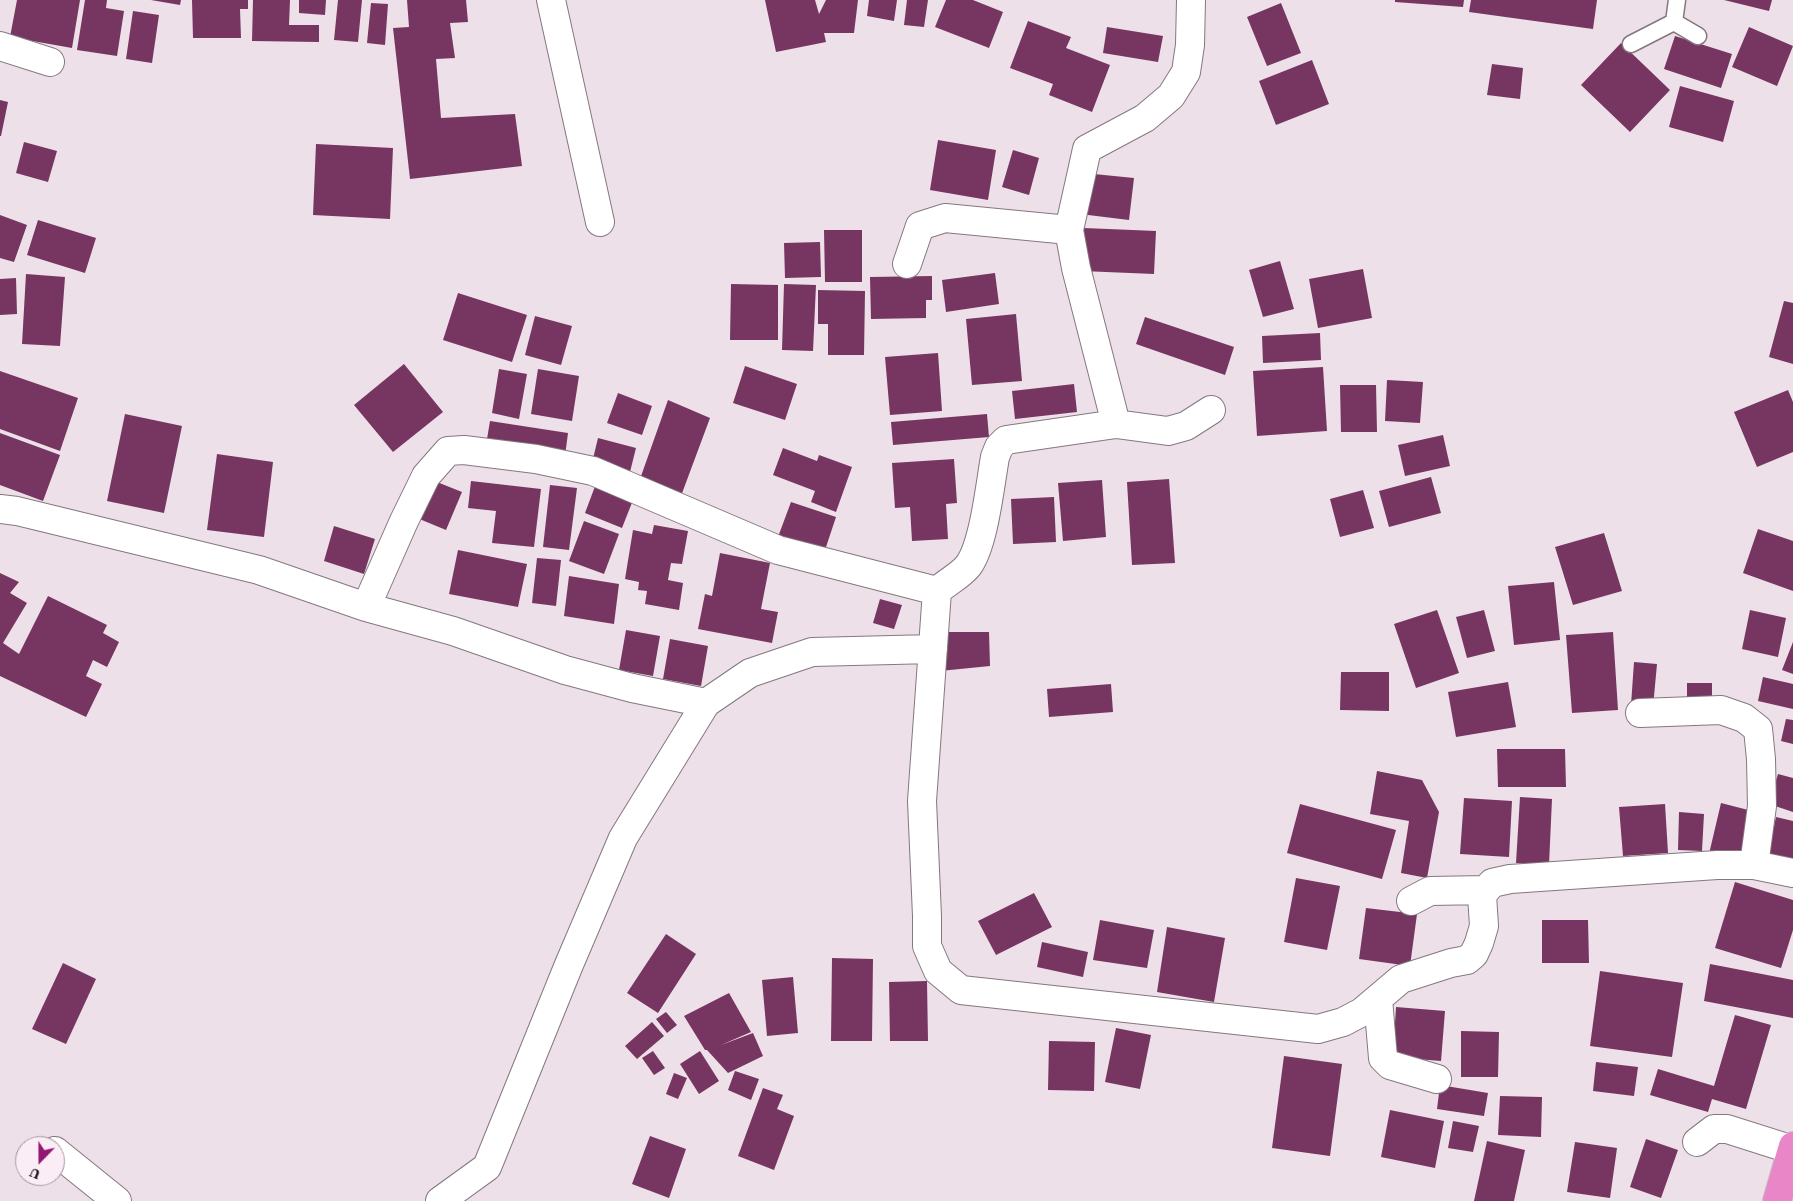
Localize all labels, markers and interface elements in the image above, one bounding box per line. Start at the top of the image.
north arrow [15,1136,65,1186]
text: U [26,1163,43,1185]

